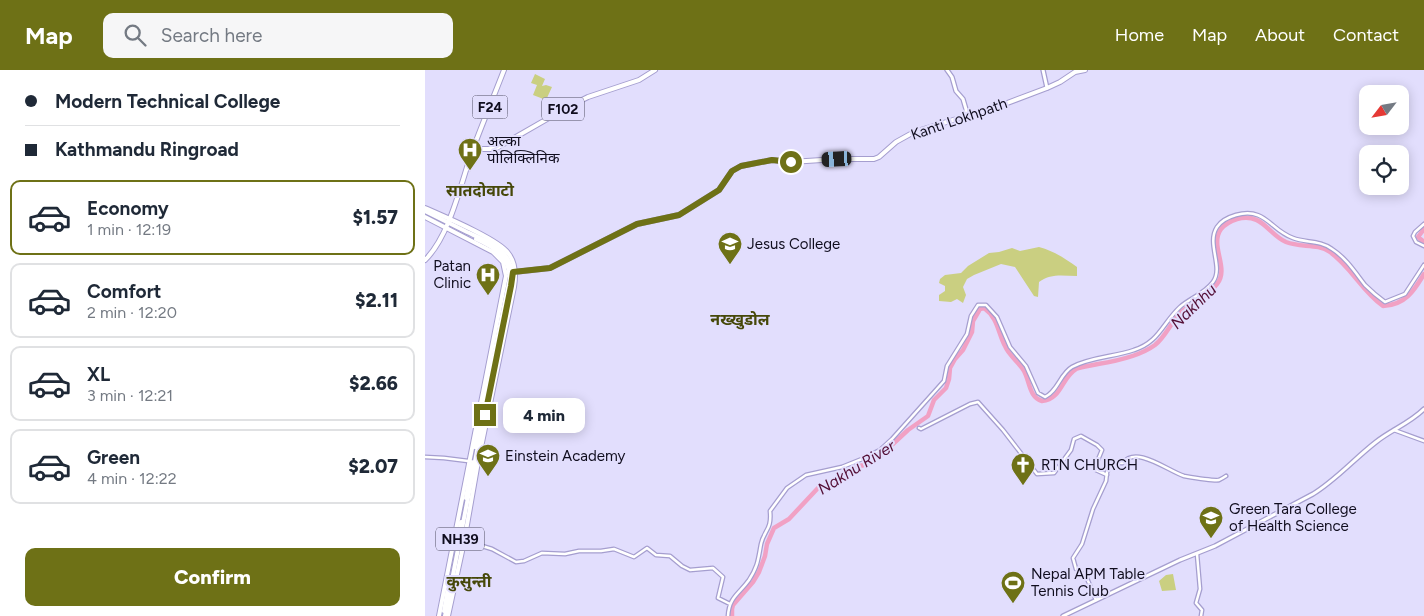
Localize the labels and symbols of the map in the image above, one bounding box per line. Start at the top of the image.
north arrow [1359,85,1409,135]
street label: Kanti Lokhpath [909,94,1009,144]
road number: F24 [473,96,507,118]
road number: F102 [542,98,584,120]
place label: अल्का पोलिक्लिनिक [487,132,560,167]
hospital icon: अल्का पोलिक्लिनिक [457,137,483,171]
route start [780,151,802,173]
car [821,151,852,167]
district label: सातदोवाटो [446,181,514,200]
school or university icon: Jesus College [717,231,743,265]
place label: Jesus College [747,235,840,253]
place label: Patan Clinic [433,257,471,292]
hospital icon: Patan Clinic [475,262,501,296]
water label: Nakhhu [1166,280,1220,333]
district label: नख्खुडोल [710,310,771,330]
callout: 4 min [503,398,585,432]
route end [474,404,496,426]
water label: Nakhu River [814,436,899,499]
school or university icon: Einstein Academy [475,443,501,477]
place label: Einstein Academy [505,447,626,465]
church icon: RTN CHURCH [1010,452,1036,486]
place label: RTN CHURCH [1041,456,1138,474]
place label: Green Tara College of Health Science [1229,500,1357,535]
school or university icon: Green Tara College of Health Science [1198,505,1224,539]
road number: NH39 [436,528,484,550]
place label: Nepal APM Table Tennis Club [1031,565,1145,600]
sports icon: Nepal APM Table Tennis Club [1000,570,1026,604]
district label: कुसुन्ती [447,572,492,592]

